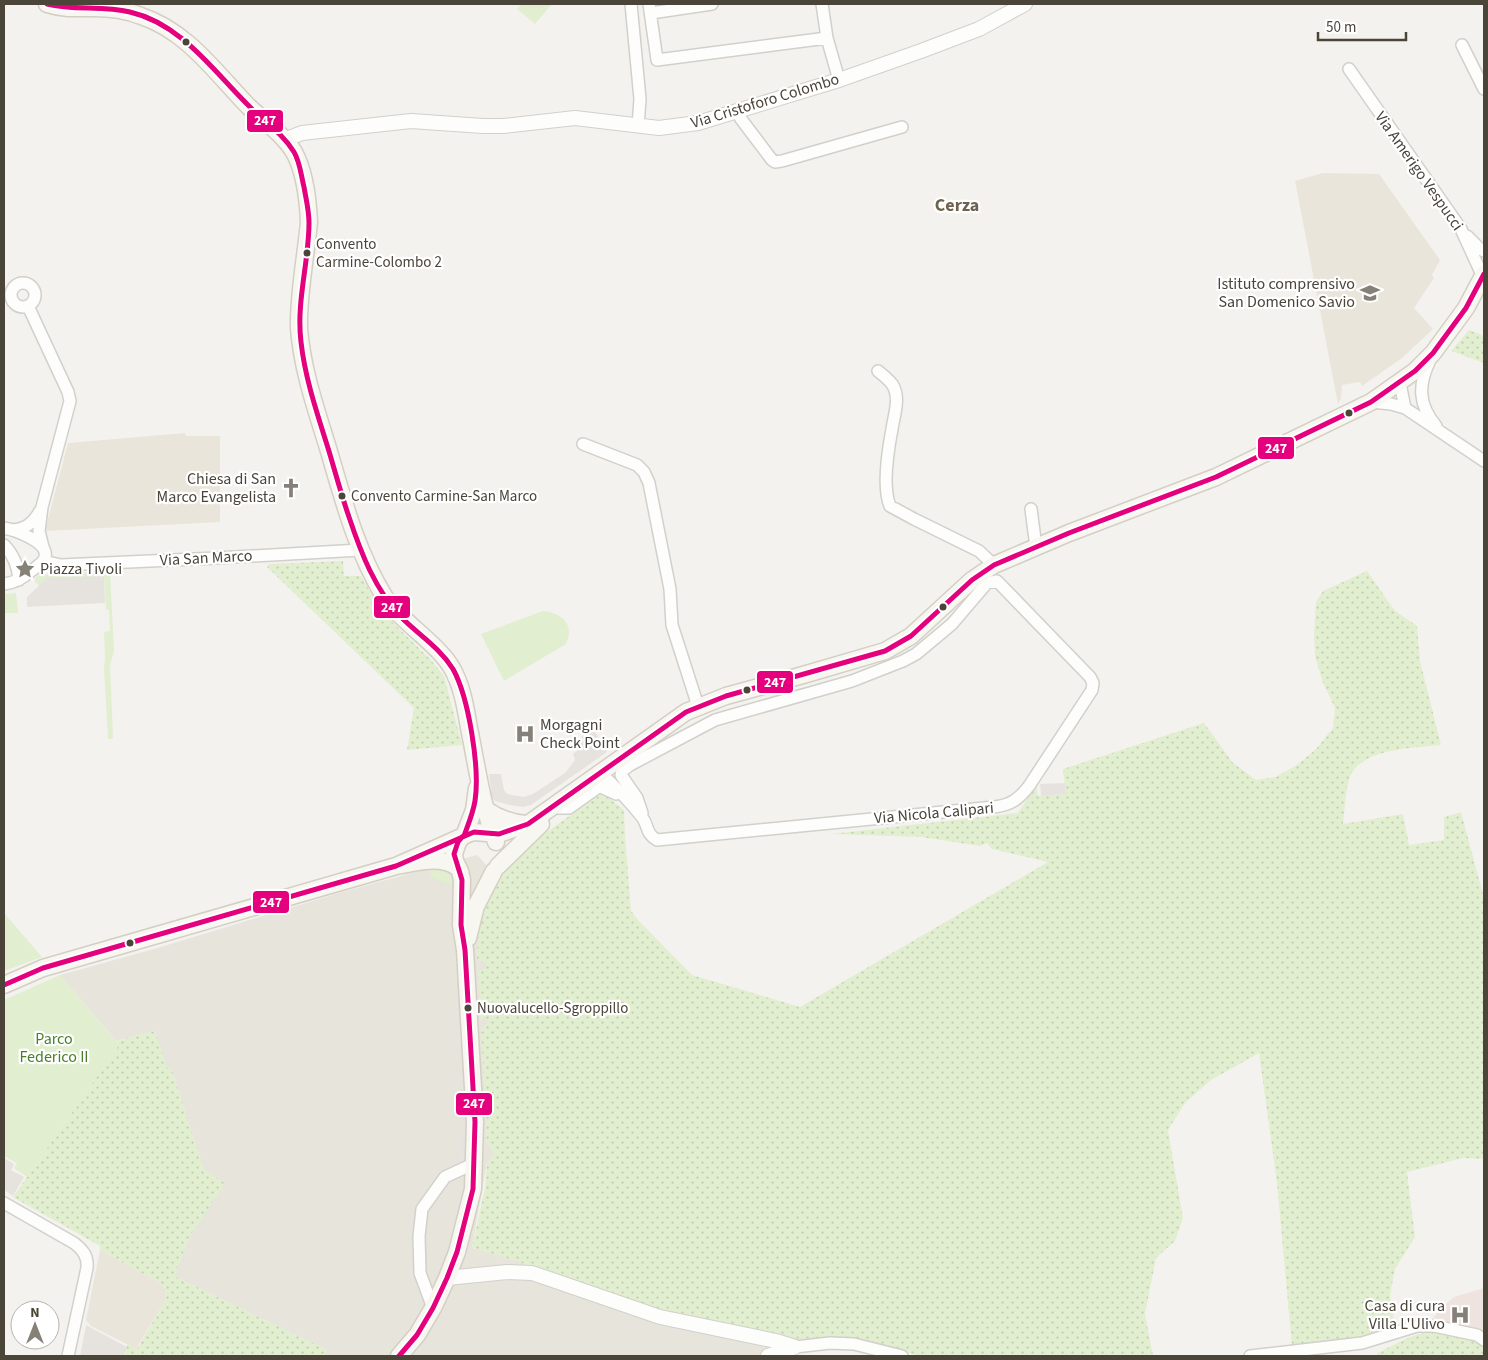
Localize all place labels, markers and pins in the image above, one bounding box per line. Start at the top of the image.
unlabelled marker [181,37,191,47]
place label: Convento Carmine-Colombo 2 [316,234,442,273]
marker: Convento Carmine-Colombo 2 [302,248,312,258]
place label: Istituto comprensivo San Domenico Savio [1217,273,1355,313]
school or university icon: Istituto comprensivo San Domenico Savio [1359,282,1381,304]
unlabelled marker [1344,408,1354,418]
place label: Chiesa di San Marco Evangelista [157,468,276,508]
church icon: Chiesa di San Marco Evangelista [280,477,302,499]
place label: Convento Carmine-San Marco [351,486,537,507]
marker: Convento Carmine-San Marco [337,491,347,501]
place icon: Piazza Tivoli [14,558,36,580]
place label: Piazza Tivoli [40,558,122,580]
unlabelled marker [938,602,948,612]
unlabelled marker [742,685,752,695]
place label: Morgagni Check Point [540,714,620,754]
hospital icon: Morgagni Check Point [514,723,536,745]
unlabelled marker [125,938,135,948]
place label: Nuovalucello-Sgroppillo [477,998,628,1019]
marker: Nuovalucello-Sgroppillo [463,1003,473,1013]
place label: Casa di cura Villa L'Ulivo [1365,1295,1445,1335]
hospital icon: Casa di cura Villa L'Ulivo [1449,1304,1471,1326]

